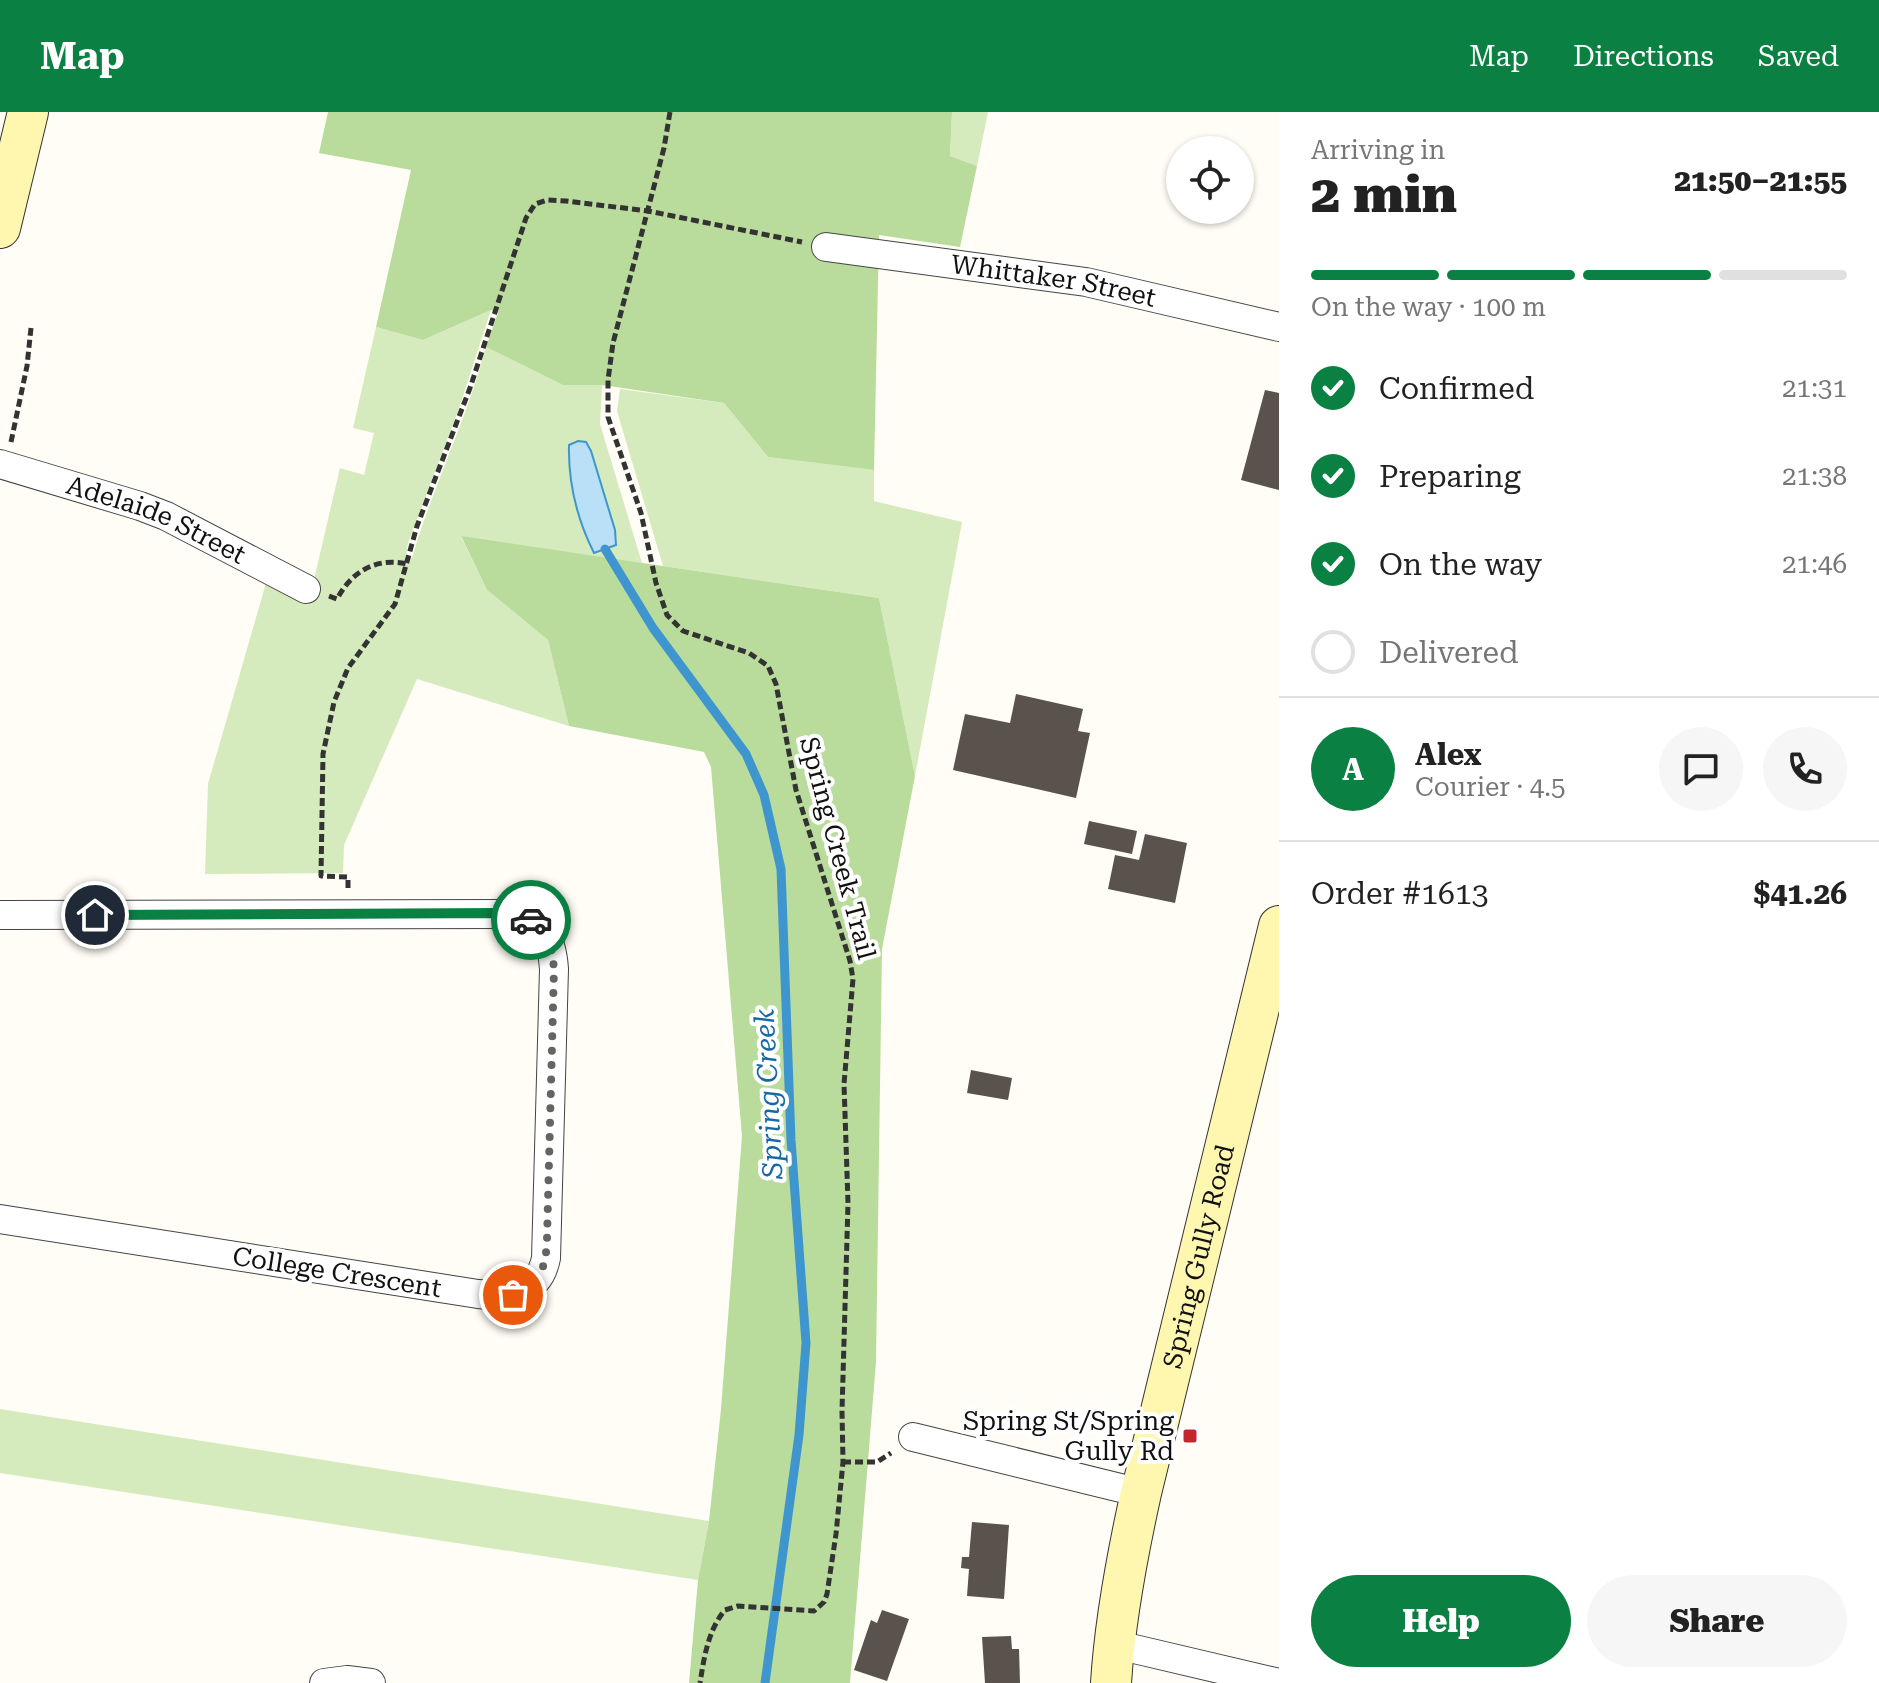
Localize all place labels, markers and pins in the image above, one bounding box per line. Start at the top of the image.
pin [61,881,129,949]
pin [479,1261,547,1329]
place label: Spring St/Spring Gully Rd [963,1406,1174,1466]
marker: Spring St/Spring Gully Rd [1181,1427,1199,1445]

